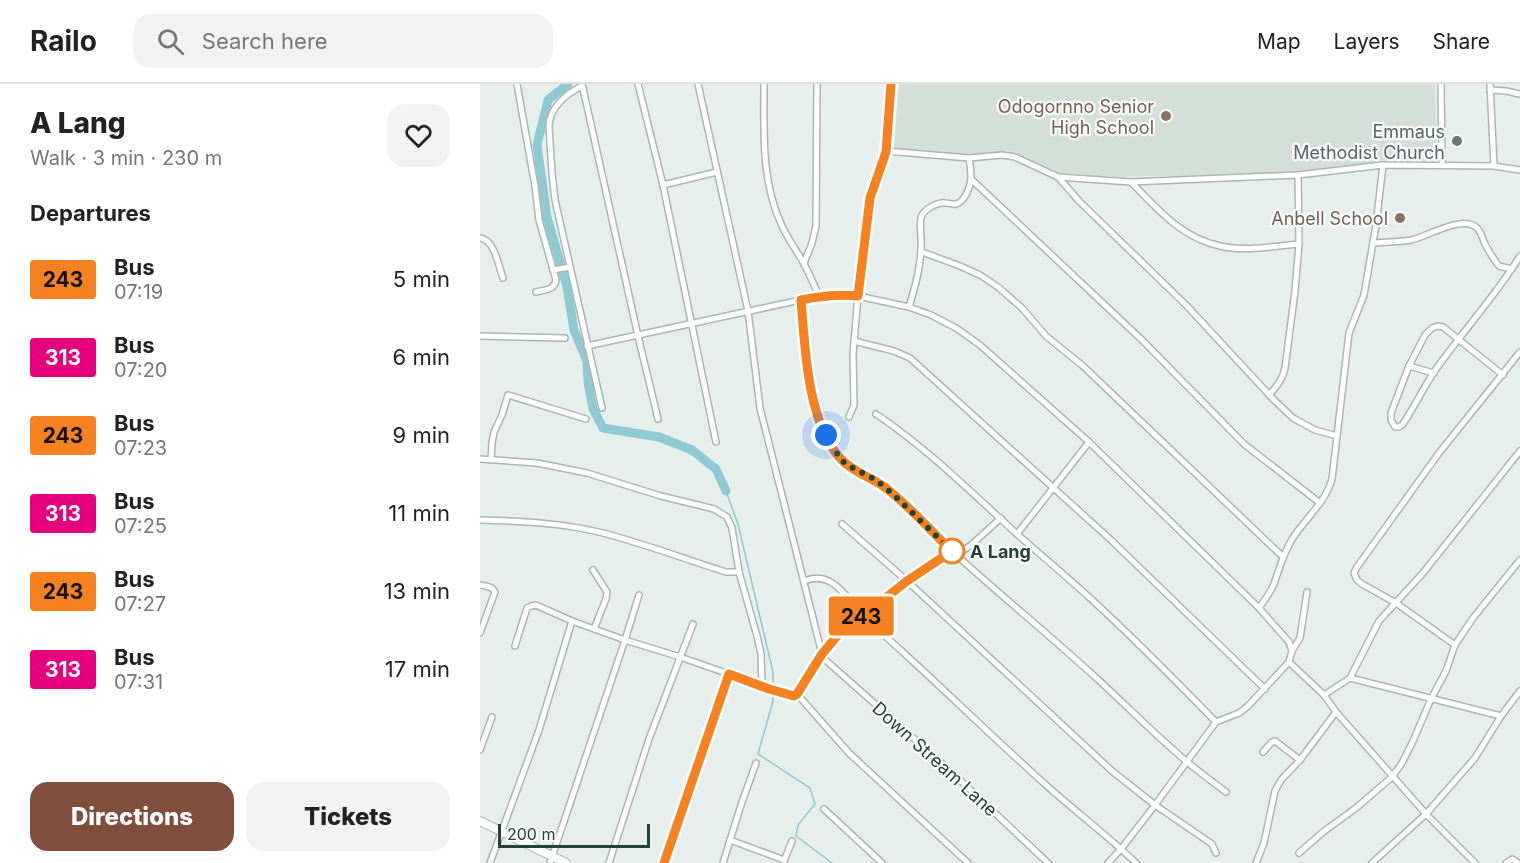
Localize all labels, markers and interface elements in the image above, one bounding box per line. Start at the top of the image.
search box [133,14,553,68]
text: Railo [30,24,97,58]
icon: search [154,25,187,58]
text: Search here [202,28,328,54]
text: Map [1257,29,1301,54]
text: Layers [1334,29,1400,54]
text: Share [1433,29,1490,54]
place label: Odogornno Senior High School [998,96,1154,138]
button: heart [387,104,450,167]
text: A Lang [30,106,126,140]
marker: Odogornno Senior High School [1159,109,1173,123]
place label: Emmaus Methodist Church [1293,121,1445,163]
marker: Emmaus Methodist Church [1450,134,1464,148]
text: Walk · 3 min · 230 m [30,146,222,170]
text: Departures [30,200,151,226]
place label: Anbell School [1271,208,1388,229]
marker: Anbell School [1393,211,1407,225]
text: Bus [114,254,155,280]
text: 5 min [393,266,450,292]
text: 243 [43,267,83,292]
text: 07:19 [114,280,163,304]
text: Bus [114,332,155,358]
text: 6 min [393,344,450,370]
text: 313 [45,345,81,370]
text: 07:20 [114,358,167,382]
text: Bus [114,410,155,436]
your location [811,420,841,450]
text: 9 min [393,422,450,448]
text: 243 [43,423,83,448]
text: 07:23 [114,436,167,460]
text: Bus [114,488,155,514]
text: 11 min [388,500,450,526]
text: 313 [45,501,81,526]
text: 07:25 [114,514,167,538]
marker: A Lang [939,538,965,564]
place label: A Lang [970,541,1031,562]
text: Bus [114,566,155,592]
text: 13 min [384,578,450,604]
text: 243 [43,579,83,604]
text: 07:27 [114,592,166,616]
line badge: 243 [826,596,896,636]
text: 243 [841,604,881,629]
text: Bus [114,644,155,670]
text: 17 min [385,656,450,682]
text: 313 [45,657,81,682]
text: 07:31 [114,670,163,694]
street label: Down Stream Lane [868,697,1002,821]
button: Directions [30,782,234,851]
button: Tickets [246,782,450,851]
scale bar [498,821,650,848]
text: 200 m [507,824,555,844]

